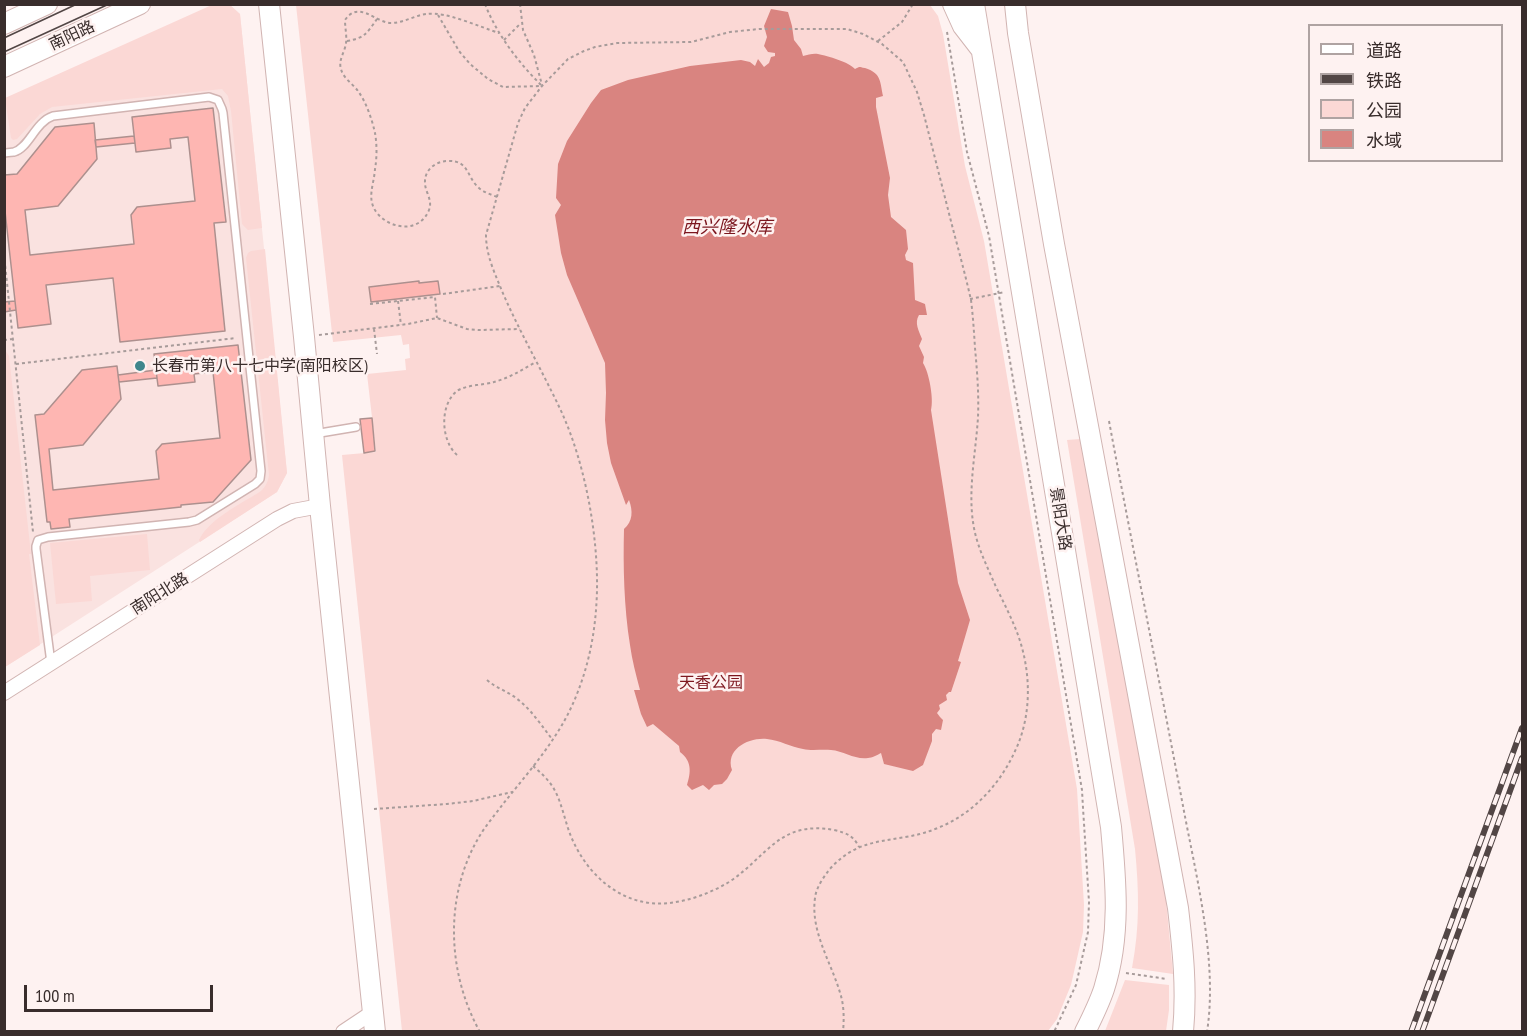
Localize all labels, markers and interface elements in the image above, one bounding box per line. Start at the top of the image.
street label: 南阳路 [46,17,98,55]
legend [1308,24,1503,162]
text: 道路 [1366,39,1402,62]
text: 铁路 [1366,69,1402,92]
text: 公园 [1366,99,1402,122]
text: 水域 [1366,129,1402,152]
water label: 西兴隆水库 [682,217,772,239]
place label: 长春市第八十七中学(南阳校区) [152,356,367,376]
marker: 长春市第八十七中学(南阳校区) [133,359,147,373]
street label: 景阳大路 [1046,486,1074,552]
street label: 南阳北路 [128,569,192,619]
park label: 天香公园 [679,673,743,693]
scale bar [27,973,216,1011]
text: 100 m [35,984,75,1007]

